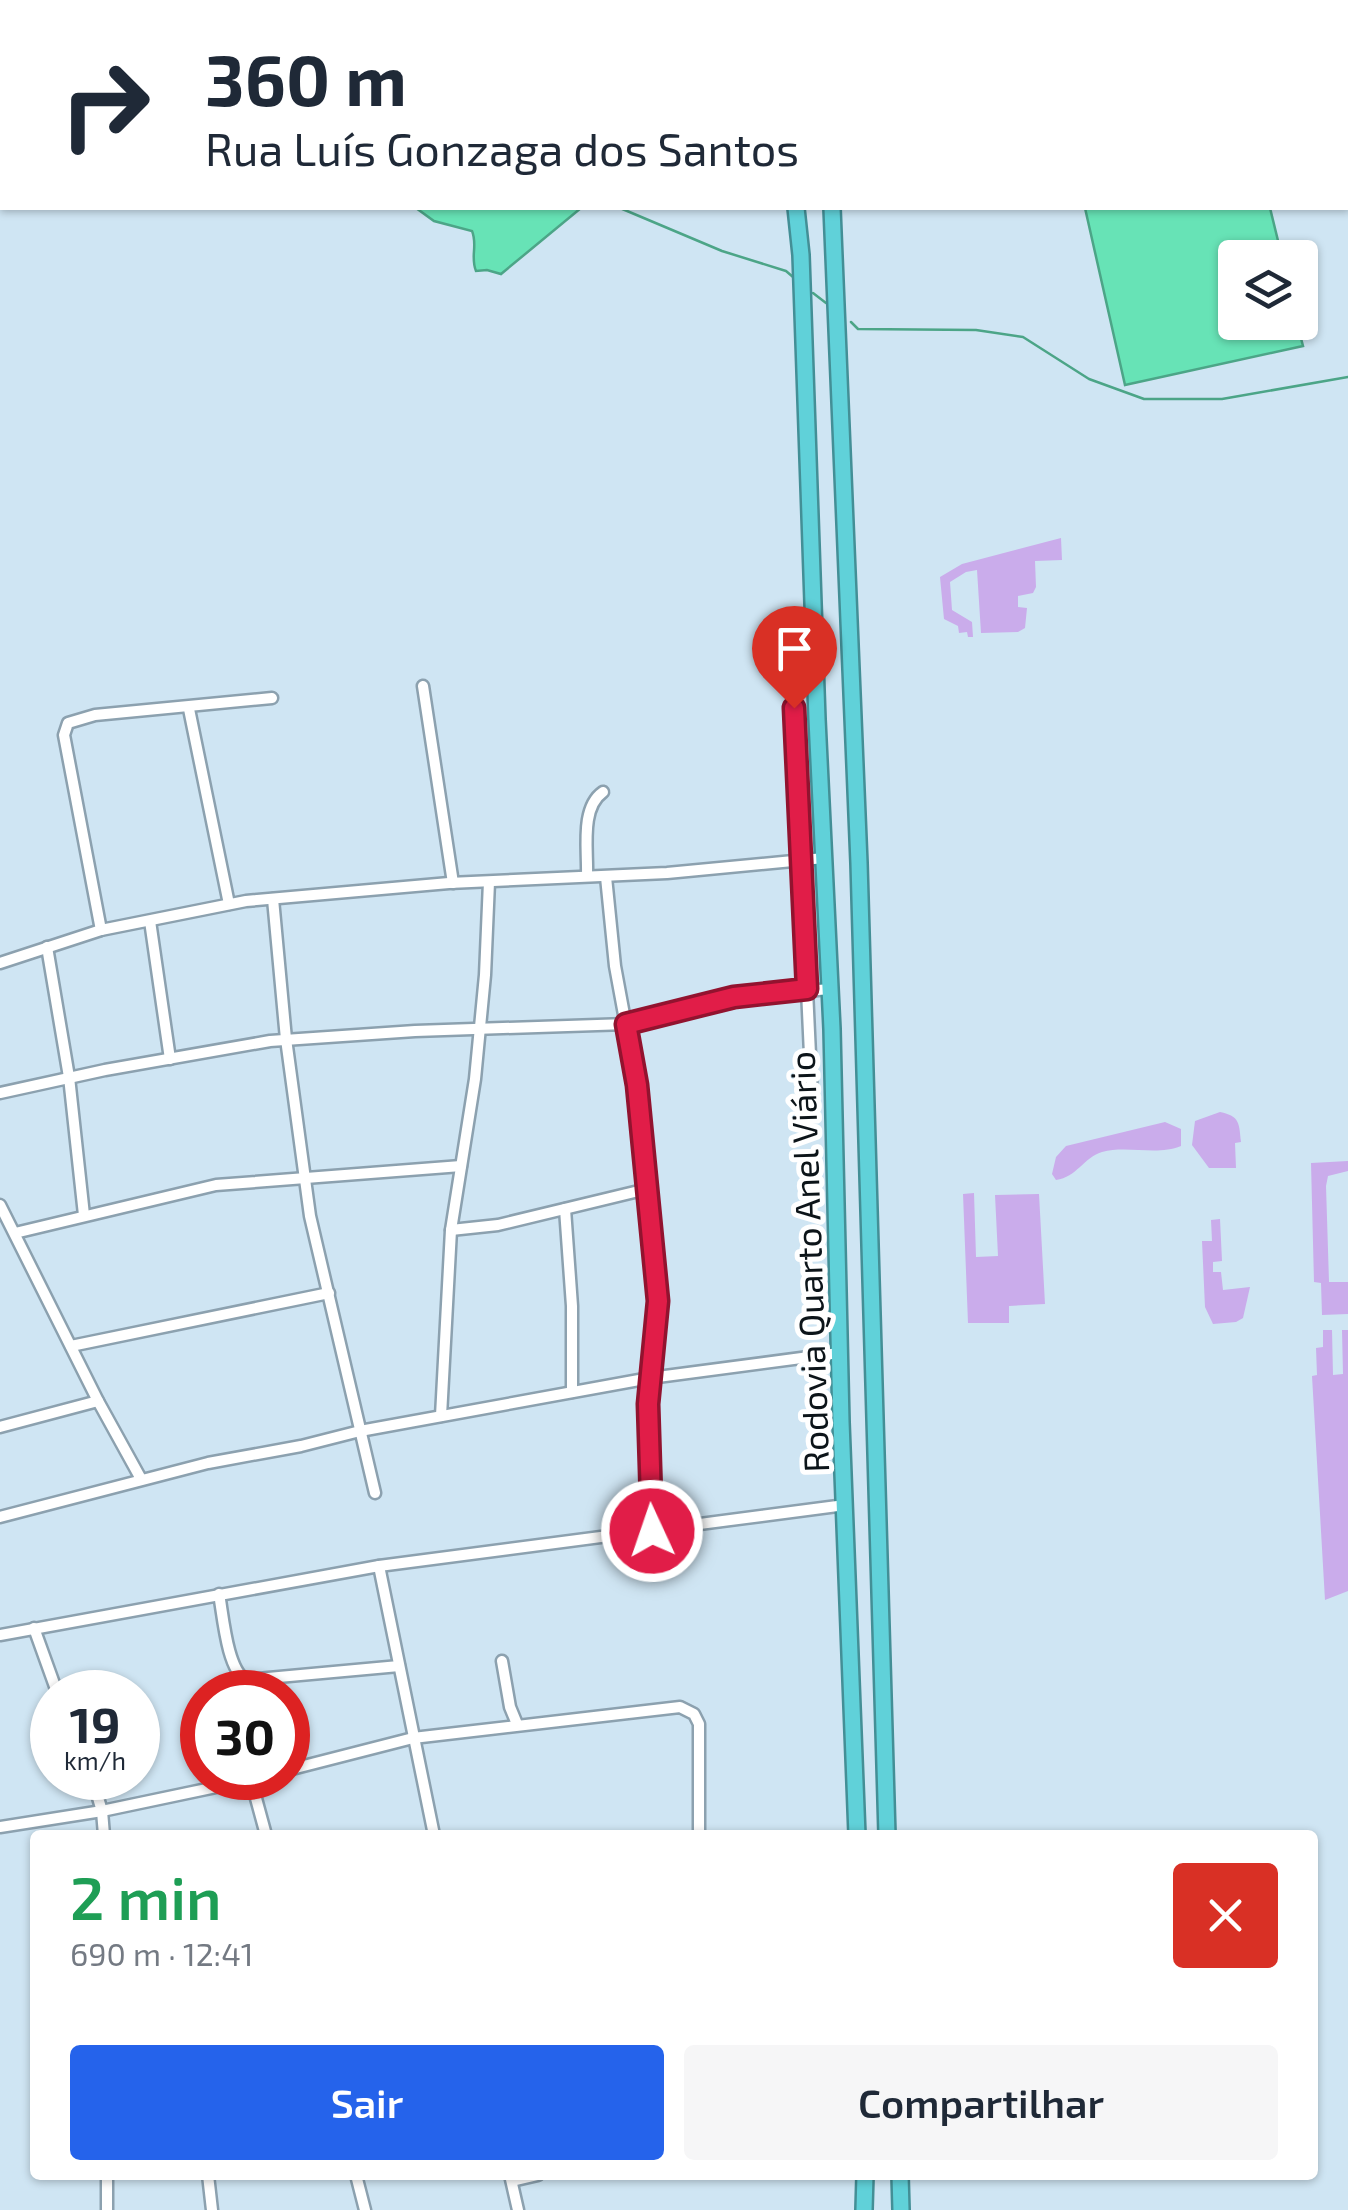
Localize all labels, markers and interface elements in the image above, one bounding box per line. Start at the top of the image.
text: 360 m [205,36,407,120]
icon: right [40,40,170,170]
text: Rua Luís Gonzaga dos Santos [205,121,799,175]
map controls [1218,240,1318,340]
button: layers [1218,240,1318,340]
pin [752,606,837,709]
icon: arrive [767,621,822,676]
street label: Rodovia Quarto Anel Viário [780,1051,836,1473]
position arrow [600,1479,704,1583]
speed limit sign: 30 [180,1670,310,1800]
text: 19 [69,1693,121,1753]
text: km/h [64,1745,126,1775]
text: 2 min [70,1860,222,1932]
button: close [1173,1863,1278,1968]
text: 690 m · 12:41 [70,1934,254,1972]
button: Sair [70,2045,664,2160]
button: Compartilhar [684,2045,1278,2160]

